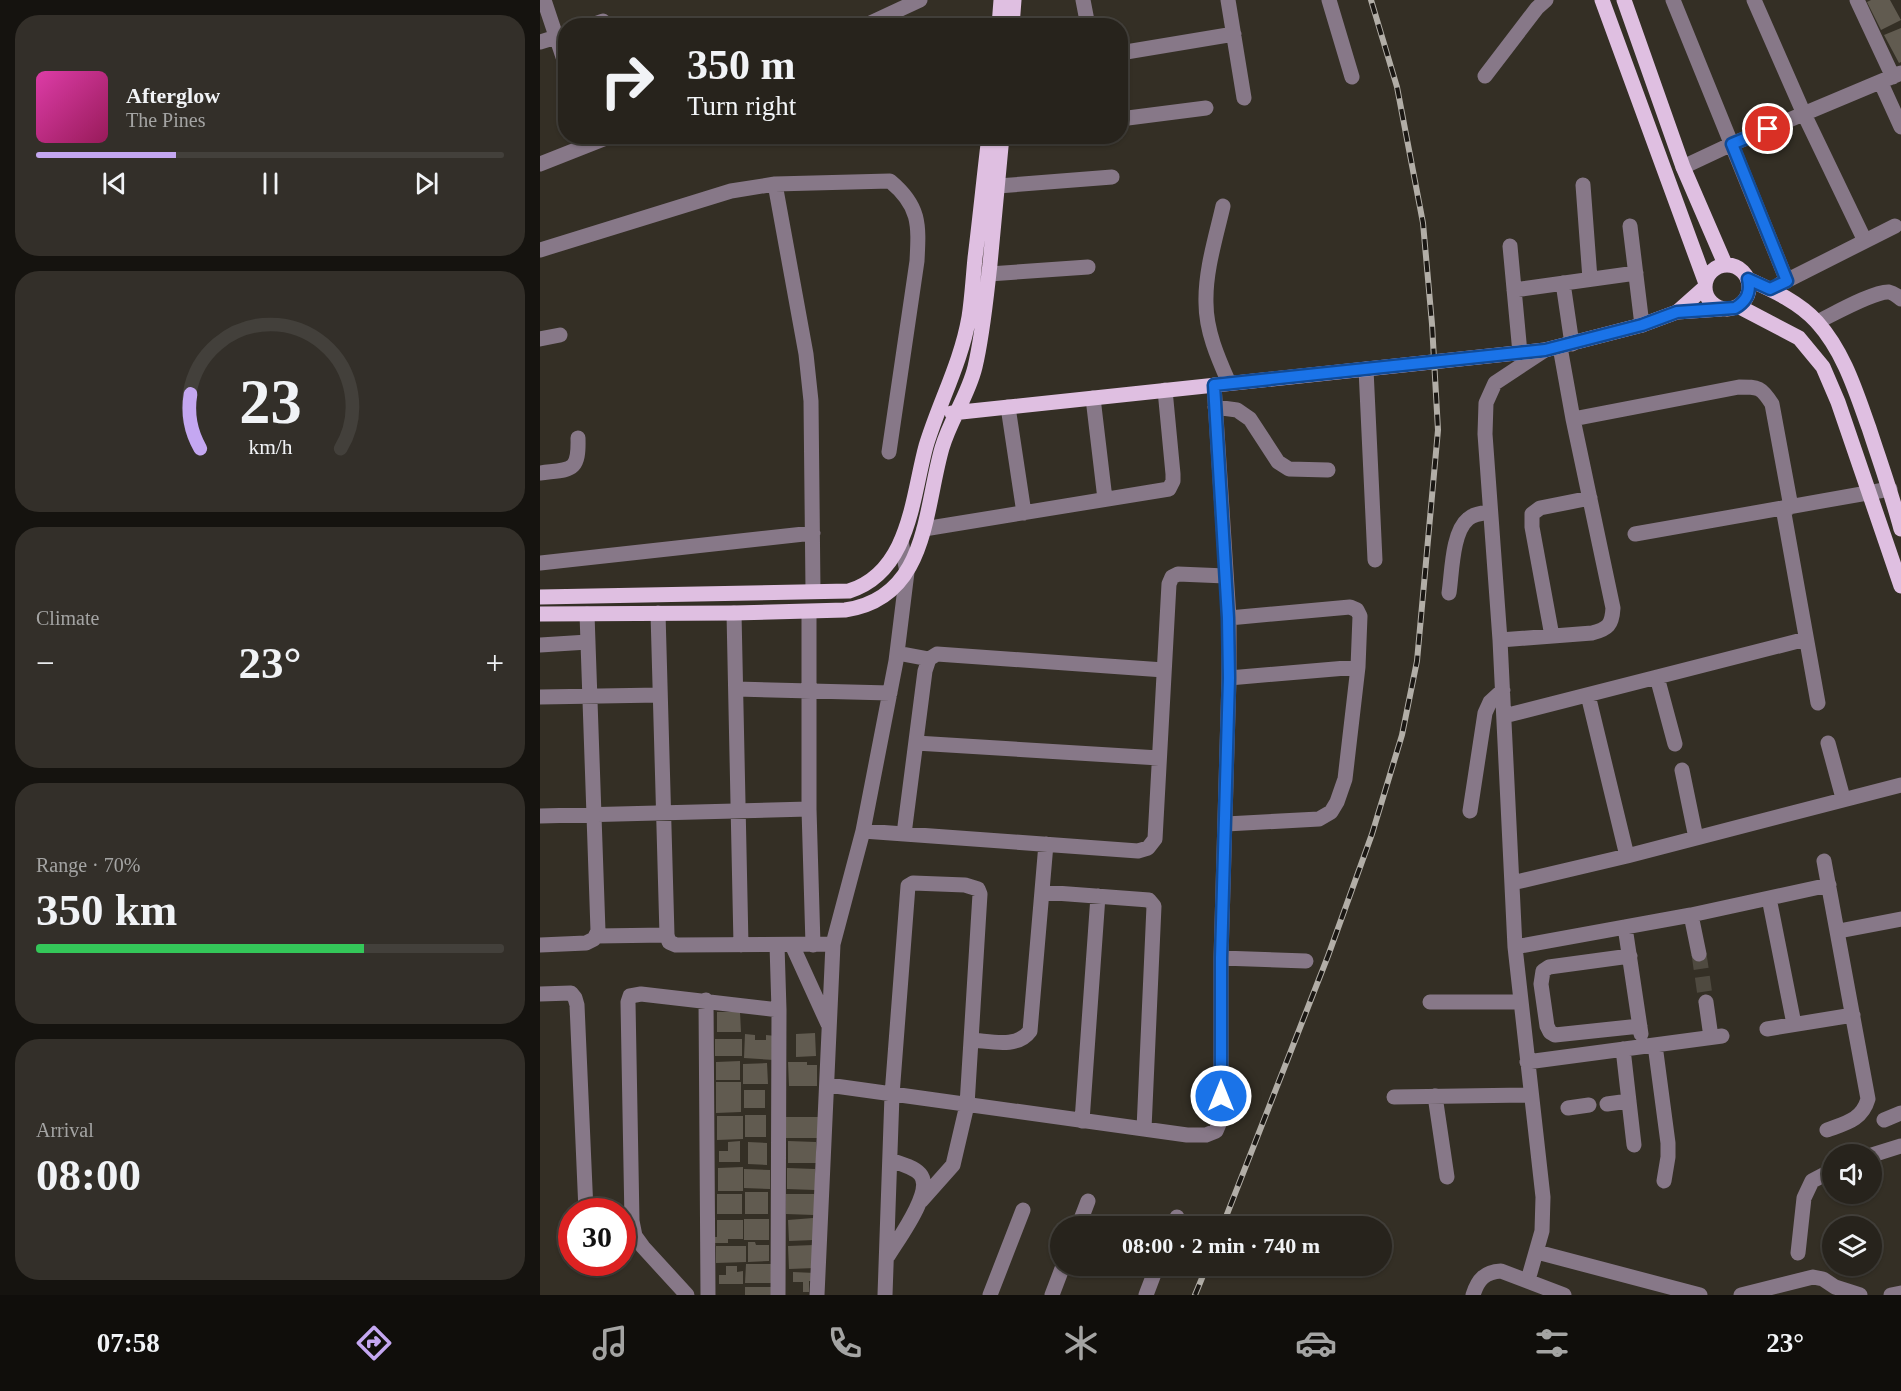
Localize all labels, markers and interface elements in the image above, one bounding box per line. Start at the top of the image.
icon: right [588,42,666,120]
text: 350 m [687,42,796,88]
text: Afterglow [126,83,220,108]
text: Turn right [687,91,796,121]
pin [1742,103,1793,154]
text: The Pines [126,109,205,131]
icon: arrive [1751,112,1784,145]
icon: previous [98,167,131,200]
icon: pause [254,167,287,200]
icon: next [410,167,443,200]
text: 23 [239,367,301,436]
text: km/h [248,435,292,459]
text: Climate [36,607,99,629]
text: 23° [239,638,302,688]
text: − [36,645,55,681]
text: + [485,645,504,681]
text: Range · 70% [36,854,140,876]
text: 350 km [36,885,177,935]
position arrow [1189,1064,1253,1128]
text: Arrival [36,1119,94,1141]
map controls [1822,1144,1882,1276]
button: sound [1822,1144,1882,1204]
text: 08:00 [36,1150,141,1200]
speed limit sign: 30 [558,1198,636,1276]
button: layers [1822,1216,1882,1276]
text: 08:00 · 2 min · 740 m [1122,1233,1320,1258]
icon: directions [353,1322,395,1364]
icon: music [589,1322,631,1364]
icon: phone [824,1322,866,1364]
icon: climate [1060,1322,1102,1364]
icon: car [1295,1322,1337,1364]
icon: filters [1531,1322,1573,1364]
text: 07:58 [97,1328,160,1358]
text: 23° [1766,1328,1804,1358]

